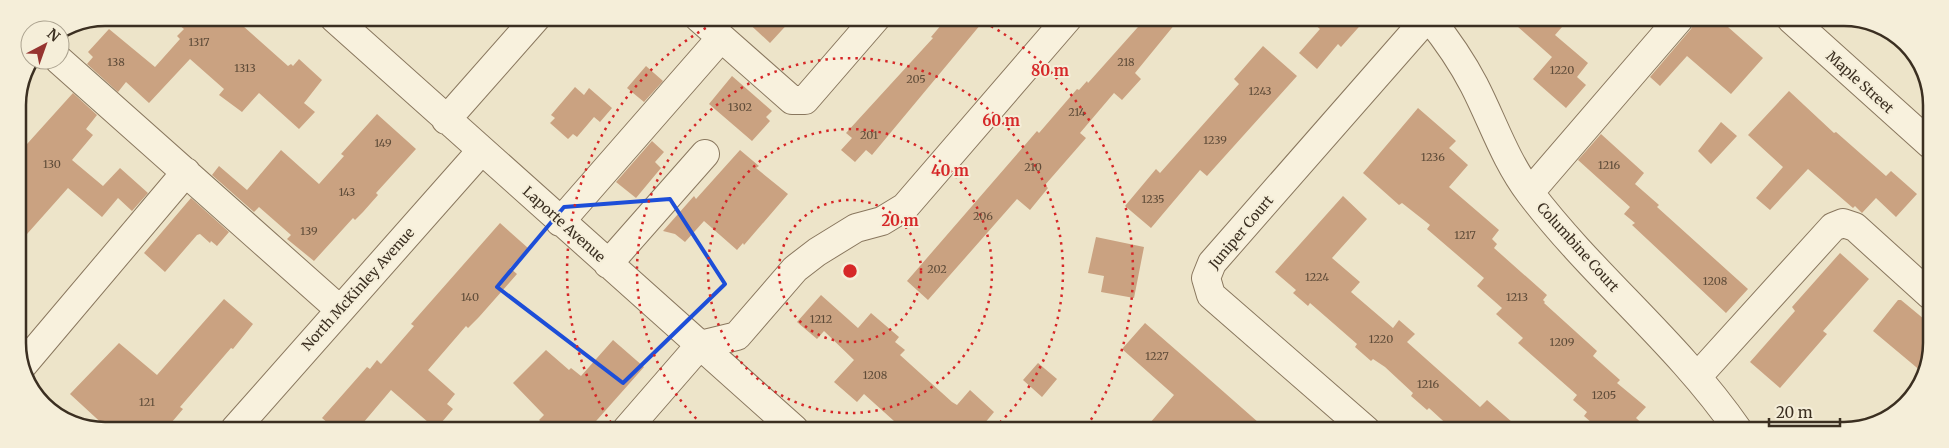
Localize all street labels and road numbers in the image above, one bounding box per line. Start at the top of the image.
street label: Maple Street [1823,47,1898,117]
street label: Laporte Avenue [519,182,609,266]
street label: Juniper Court [1204,191,1277,273]
street label: Columbine Court [1533,199,1623,296]
street label: North McKinley Avenue [298,224,418,354]

